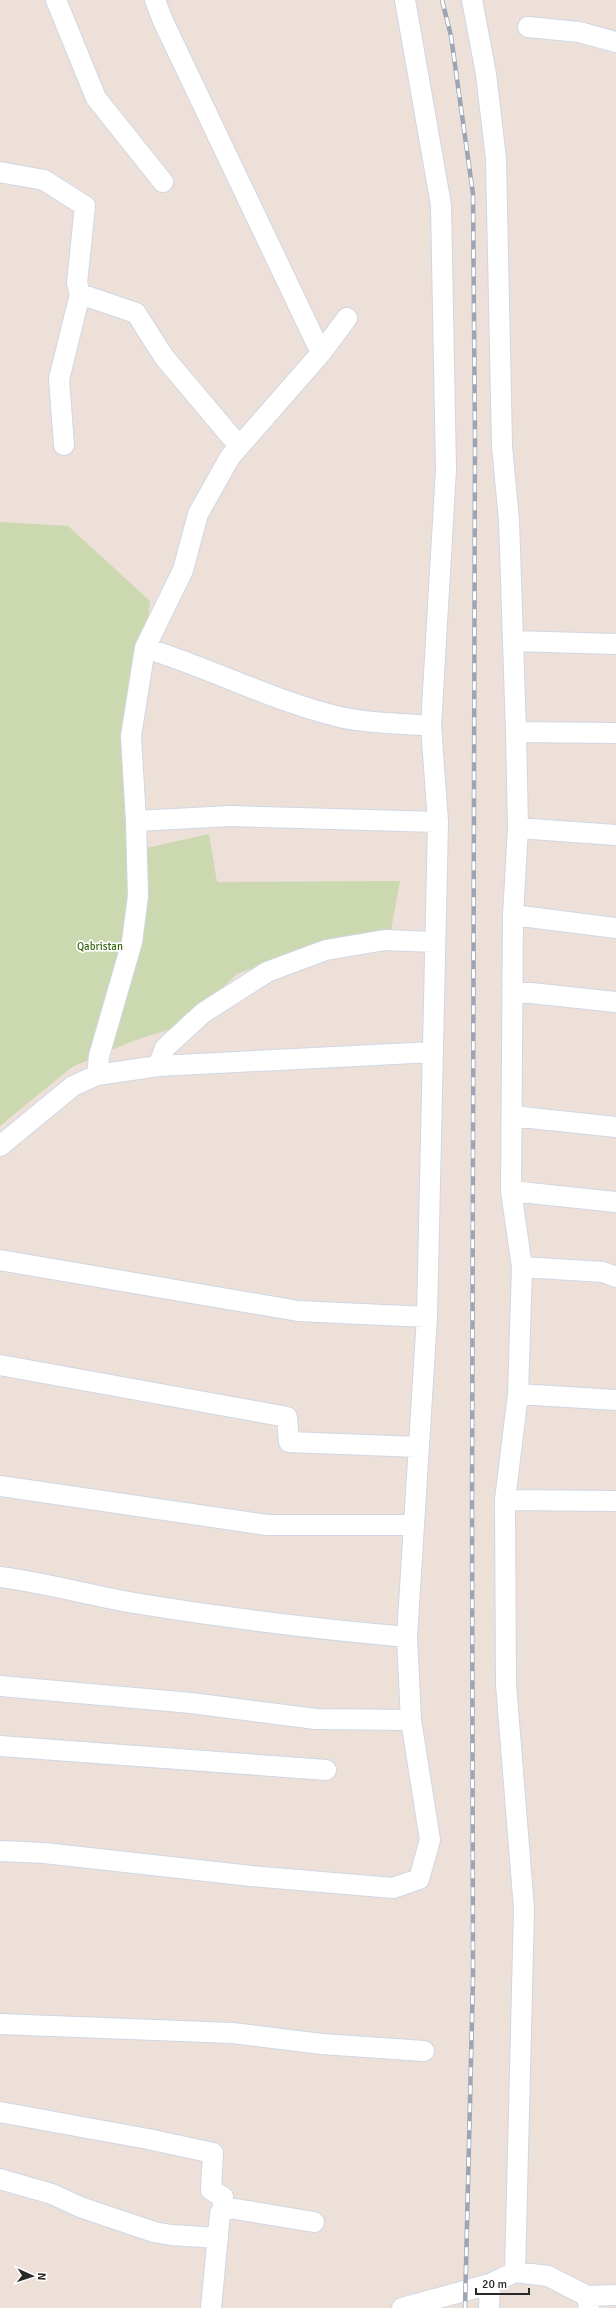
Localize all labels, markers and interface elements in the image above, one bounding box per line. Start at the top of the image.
park label: Qabristan [77,940,123,953]
north arrow [12,2256,52,2296]
scale bar [476,2270,529,2296]
text: N [35,2272,48,2281]
text: 20 m [482,2277,507,2292]

